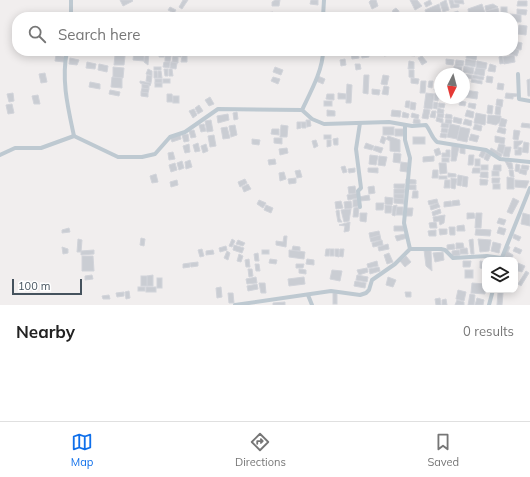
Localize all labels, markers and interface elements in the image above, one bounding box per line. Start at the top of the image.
search box [12,12,518,56]
icon: search [26,23,48,45]
text: Search here [58,25,140,44]
north arrow [434,68,470,104]
map controls [482,257,518,293]
button: layers [482,257,518,293]
scale bar [12,277,82,296]
text: 100 m [18,279,50,293]
text: Nearby [16,321,75,342]
text: 0 results [463,323,514,339]
tab: Map [71,431,93,469]
tab: Directions [235,431,286,469]
tab: Saved [427,431,459,469]

